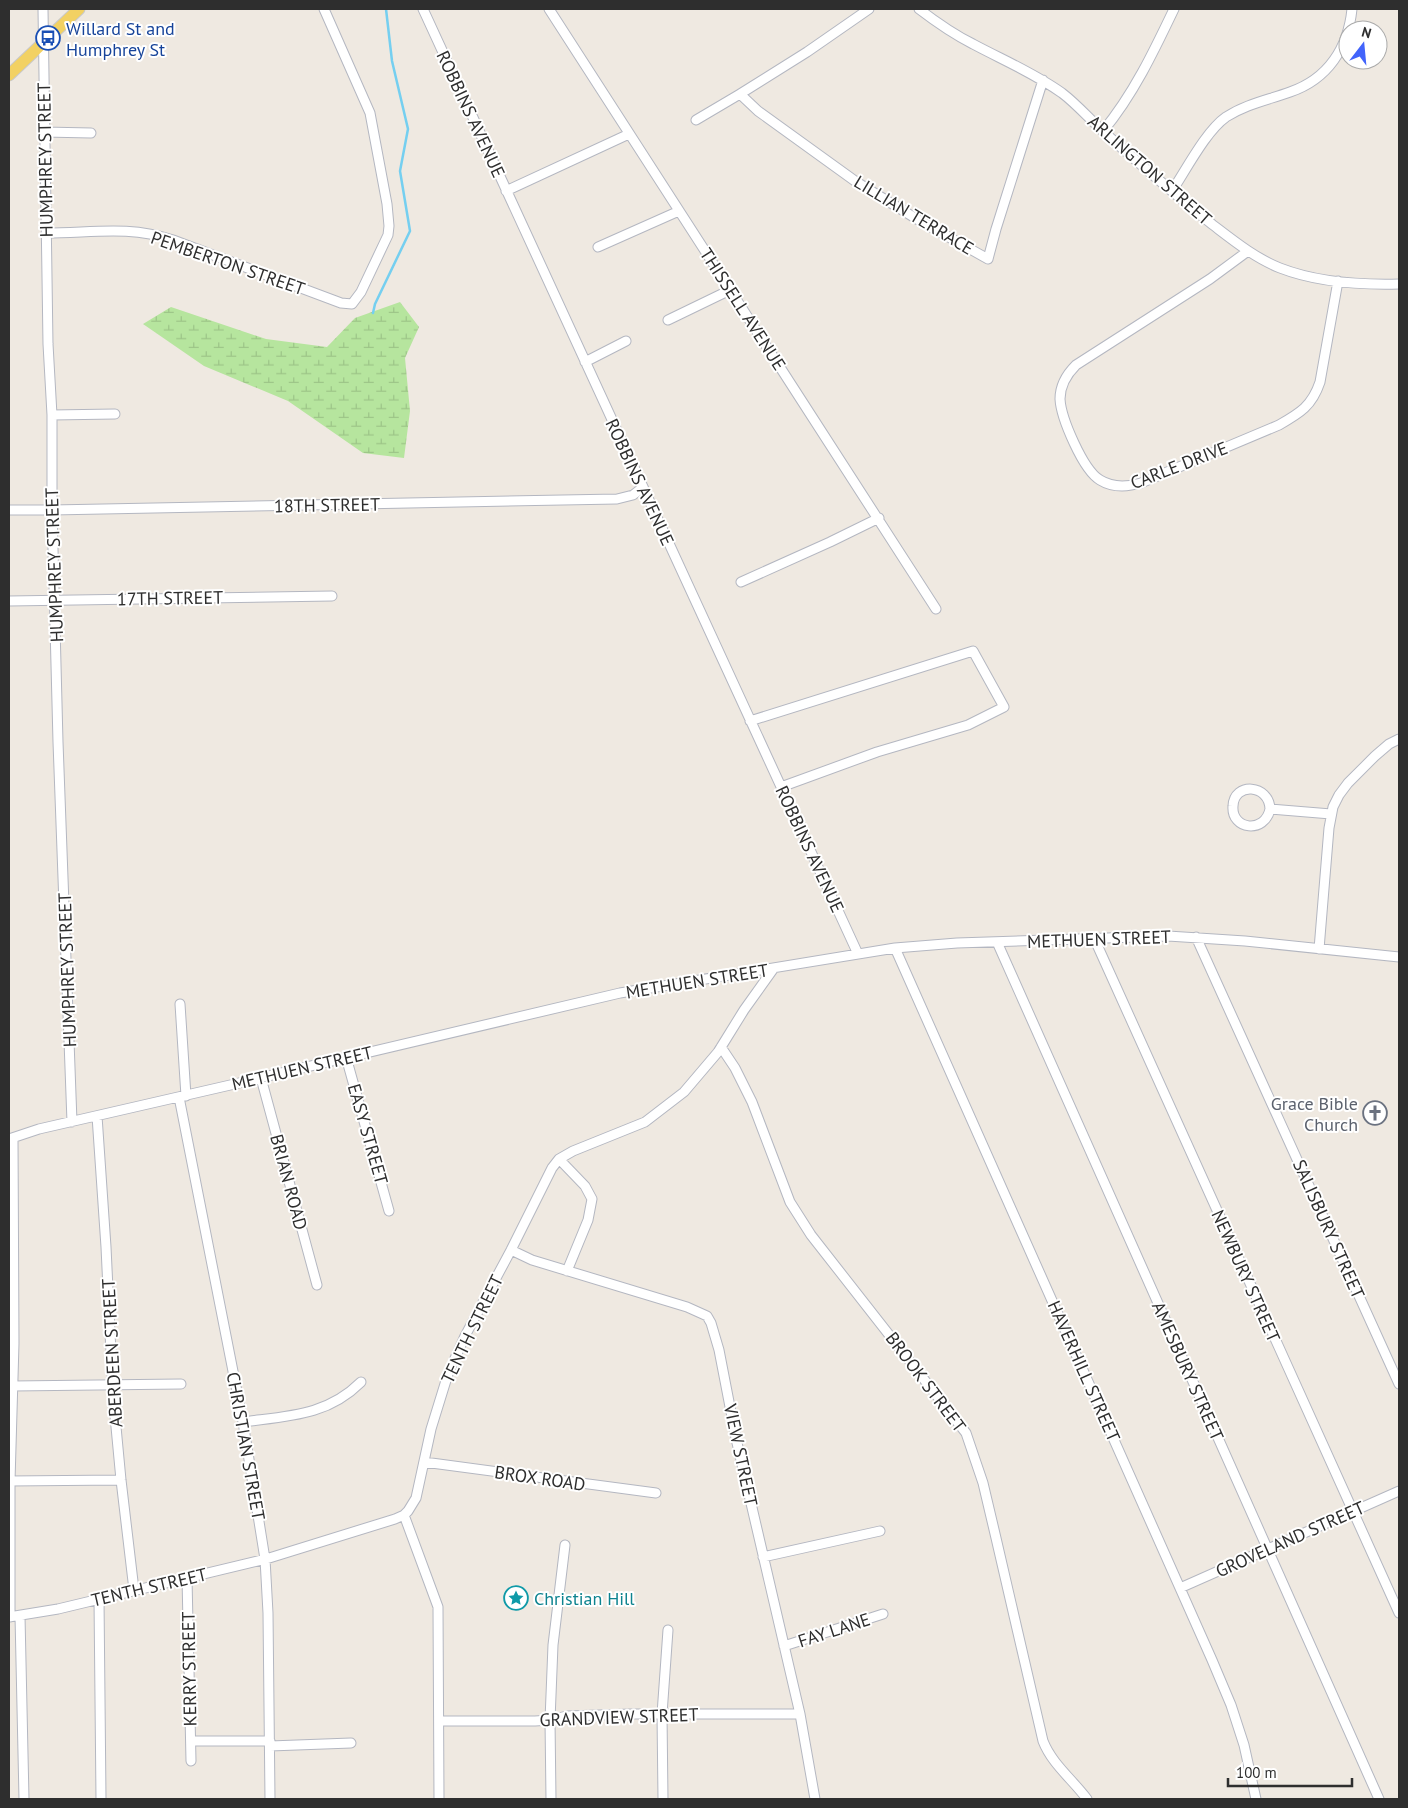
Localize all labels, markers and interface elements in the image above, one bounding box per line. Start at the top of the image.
place label: Willard St and Humphrey St [66,17,175,61]
north arrow [1338,20,1388,70]
text: N [1360,23,1373,42]
bus stop icon: Willard St and Humphrey St [35,25,61,51]
street label: ROBBINS AVENUE [432,47,510,181]
street label: HUMPHREY STREET [32,83,58,237]
street label: ARLINGTON STREET [1083,110,1217,230]
street label: LILLIAN TERRACE [850,170,978,260]
street label: PEMBERTON STREET [148,226,308,300]
street label: THISSELL AVENUE [695,243,791,375]
street label: ROBBINS AVENUE [601,415,679,549]
street label: CARLE DRIVE [1127,436,1231,494]
street label: HUMPHREY STREET [40,487,68,643]
street label: 18TH STREET [274,493,380,517]
street label: 17TH STREET [117,586,223,610]
street label: ROBBINS AVENUE [771,782,849,916]
street label: HUMPHREY STREET [53,892,81,1048]
street label: METHUEN STREET [1027,925,1171,953]
street label: METHUEN STREET [624,958,770,1004]
street label: METHUEN STREET [229,1041,375,1095]
street label: EASY STREET [343,1081,393,1187]
place label: Grace Bible Church [1271,1092,1358,1136]
church icon: Grace Bible Church [1362,1100,1388,1126]
street label: BRIAN ROAD [265,1132,313,1232]
street label: SALISBURY STREET [1288,1156,1370,1302]
street label: NEWBURY STREET [1207,1206,1285,1346]
street label: TENTH STREET [436,1271,508,1387]
street label: ABERDEEN STREET [97,1278,127,1428]
street label: HAVERHILL STREET [1043,1297,1125,1445]
street label: AMESBURY STREET [1147,1298,1229,1444]
street label: BROOK STREET [881,1327,971,1437]
street label: CHRISTIAN STREET [222,1370,270,1522]
street label: VIEW STREET [719,1401,763,1508]
street label: BROX ROAD [493,1460,587,1496]
street label: GROVELAND STREET [1212,1496,1368,1582]
street label: TENTH STREET [89,1562,209,1611]
place icon: Christian Hill [503,1585,529,1611]
place label: Christian Hill [534,1587,635,1610]
street label: FAY LANE [795,1608,873,1652]
street label: KERRY STREET [176,1611,202,1727]
street label: GRANDVIEW STREET [539,1703,699,1731]
scale bar [1228,1756,1352,1788]
text: 100 m [1236,1763,1277,1782]

